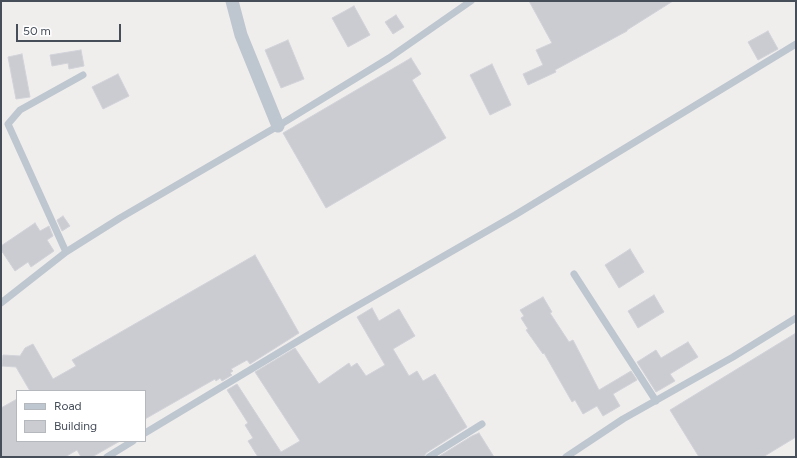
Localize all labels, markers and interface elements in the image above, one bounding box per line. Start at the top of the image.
scale bar [18,16,123,42]
text: 50 m [23,24,51,38]
legend [16,390,146,442]
text: Road [54,399,82,413]
text: Building [54,419,97,433]

